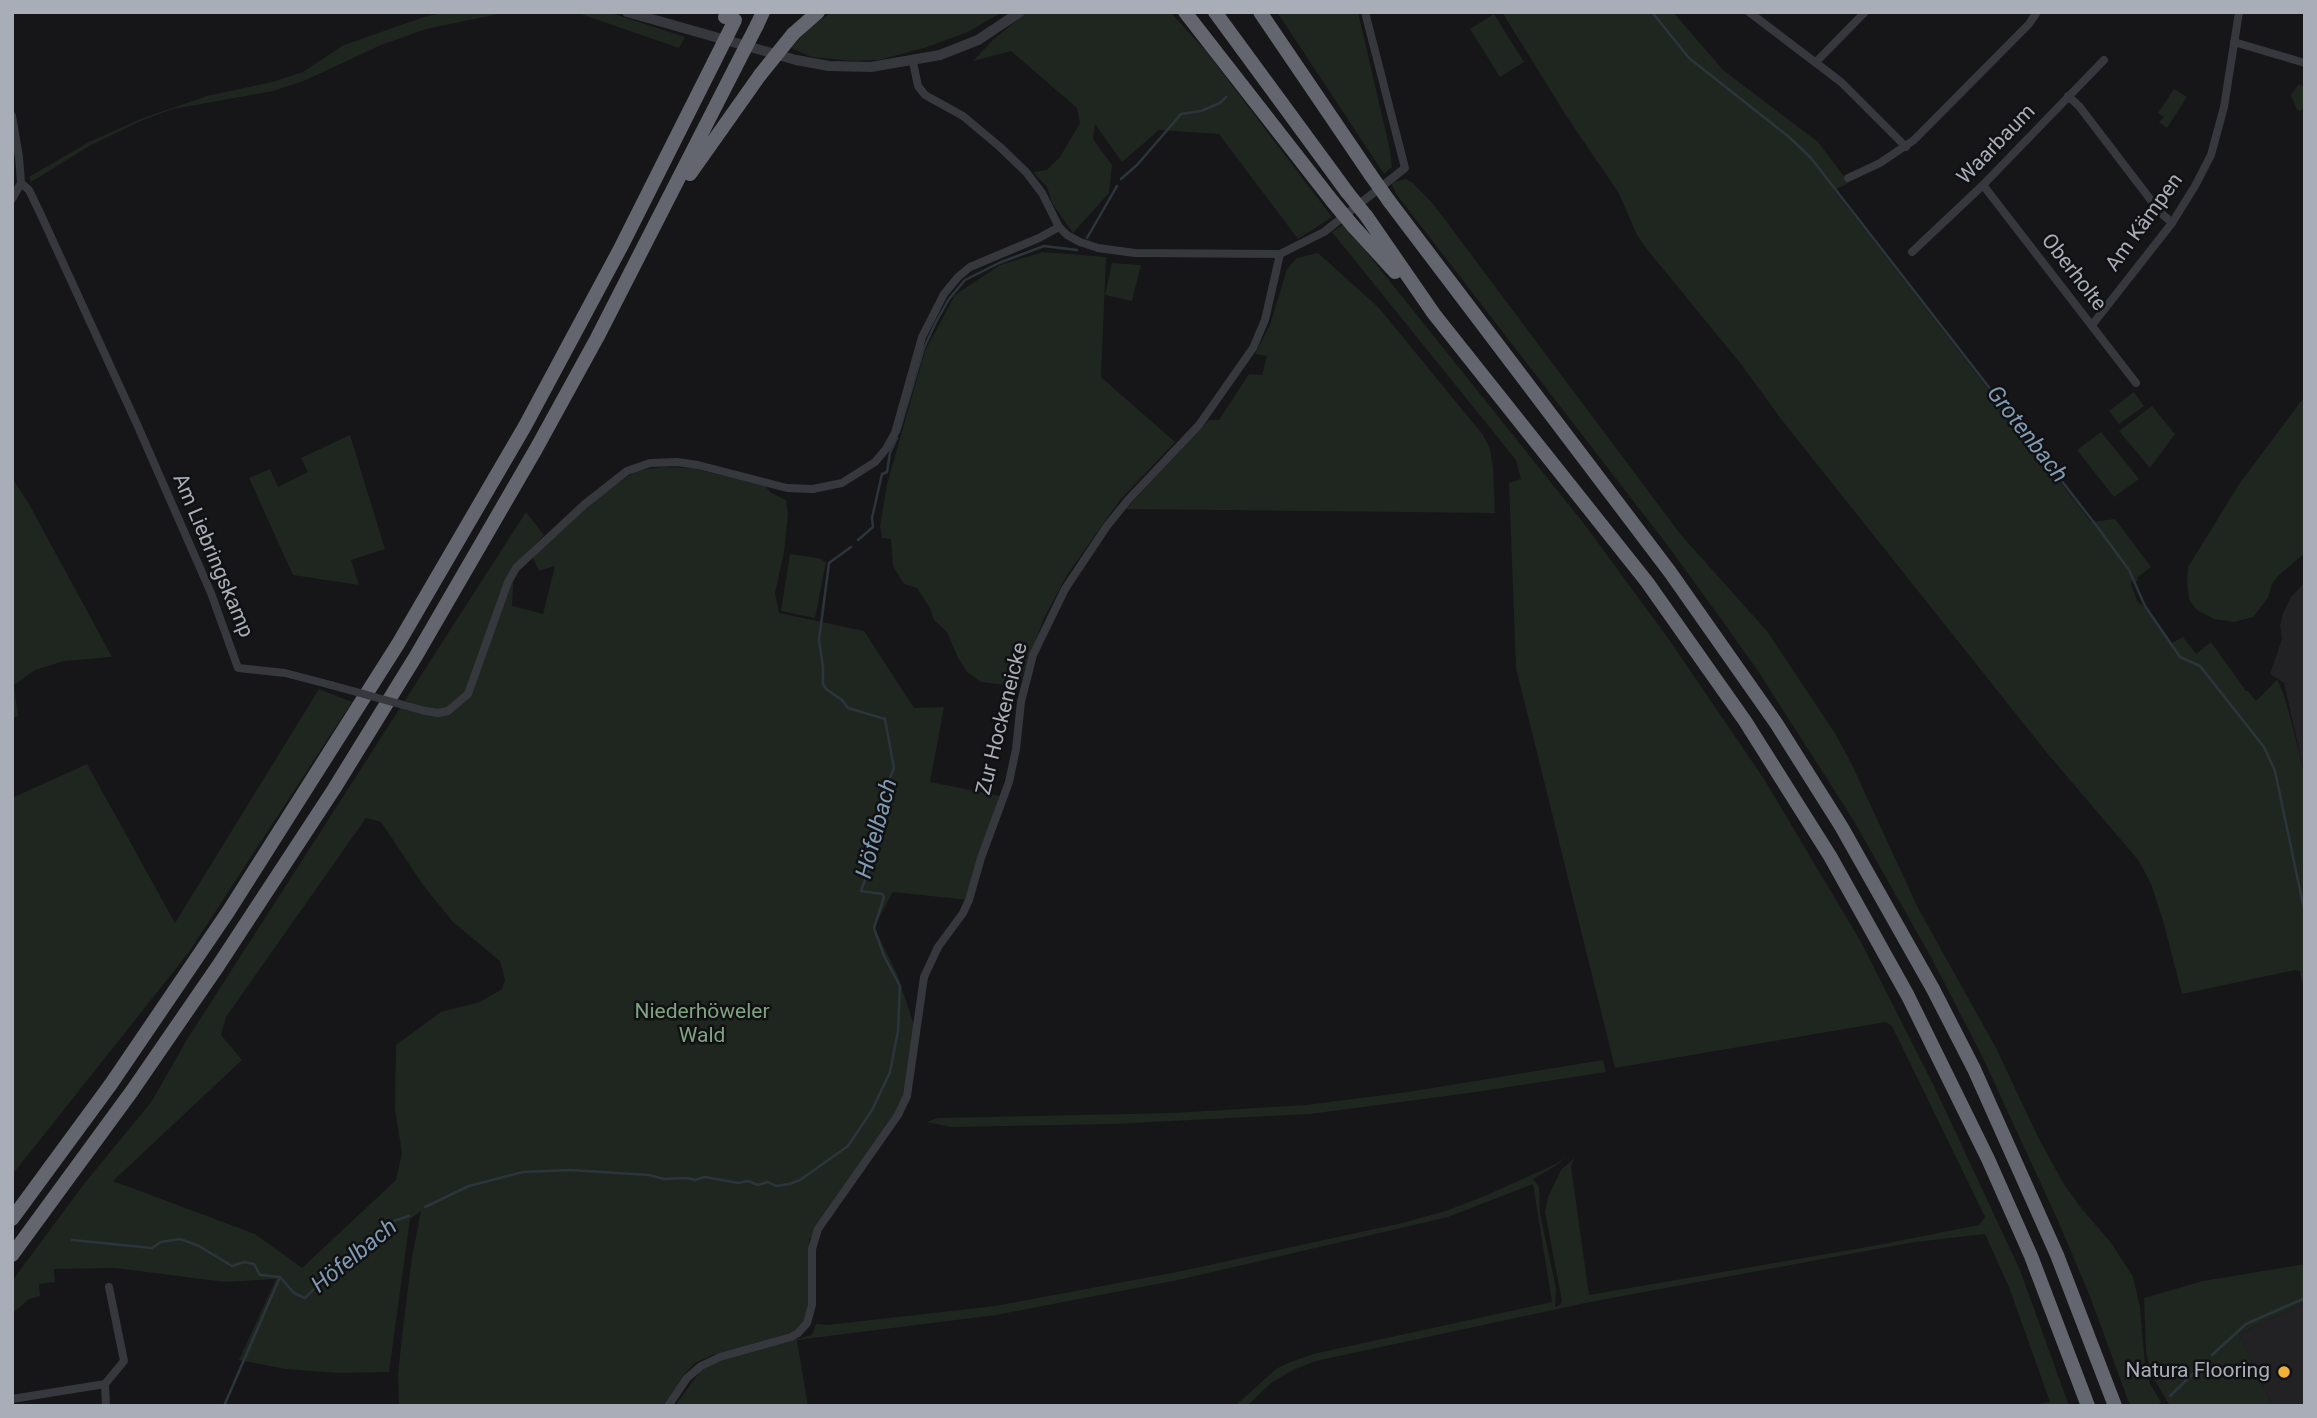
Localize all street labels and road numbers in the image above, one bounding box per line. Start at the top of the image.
street label: Waarbaum [1953,100,2041,190]
street label: Am Kämpen [2101,169,2189,277]
street label: Oberholte [2035,229,2111,317]
street label: Am Liebringskamp [166,470,258,642]
street label: Zur Hockeneicke [972,640,1034,798]

